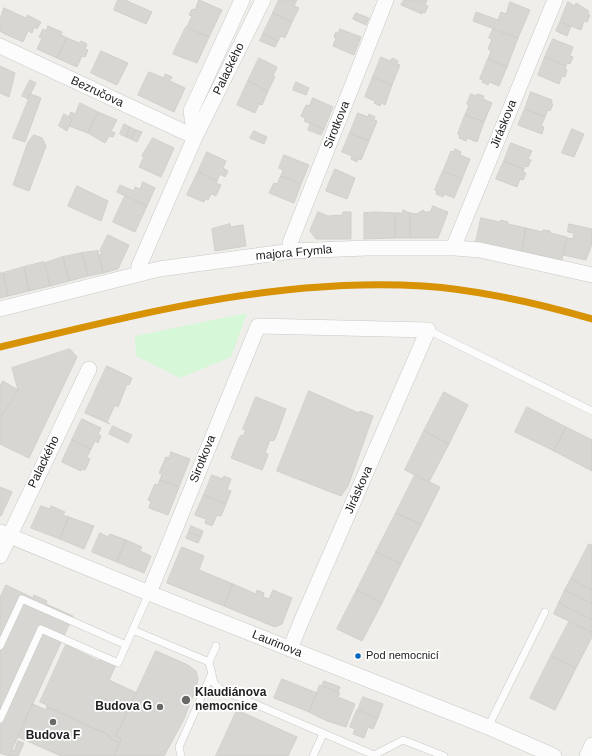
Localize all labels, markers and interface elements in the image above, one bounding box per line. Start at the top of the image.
street label: Palackého [210,41,248,97]
street label: Bezručova [68,73,126,111]
street label: Jiráskova [488,98,520,150]
street label: Sirotkova [321,99,353,151]
street label: majora Frymla [255,242,333,264]
street label: Sirotkova [187,433,219,485]
street label: Palackého [25,434,63,490]
street label: Jiráskova [342,464,376,516]
street label: Laurinova [250,627,304,661]
place label: Pod nemocnicí [366,649,439,663]
marker: Pod nemocnicí [353,651,363,661]
place label: Klaudiánova nemocnice [195,686,266,714]
marker: Klaudiánova nemocnice [180,694,192,706]
place label: Budova G [95,700,152,714]
marker: Budova G [155,702,165,712]
marker: Budova F [48,717,58,727]
place label: Budova F [26,729,80,743]

